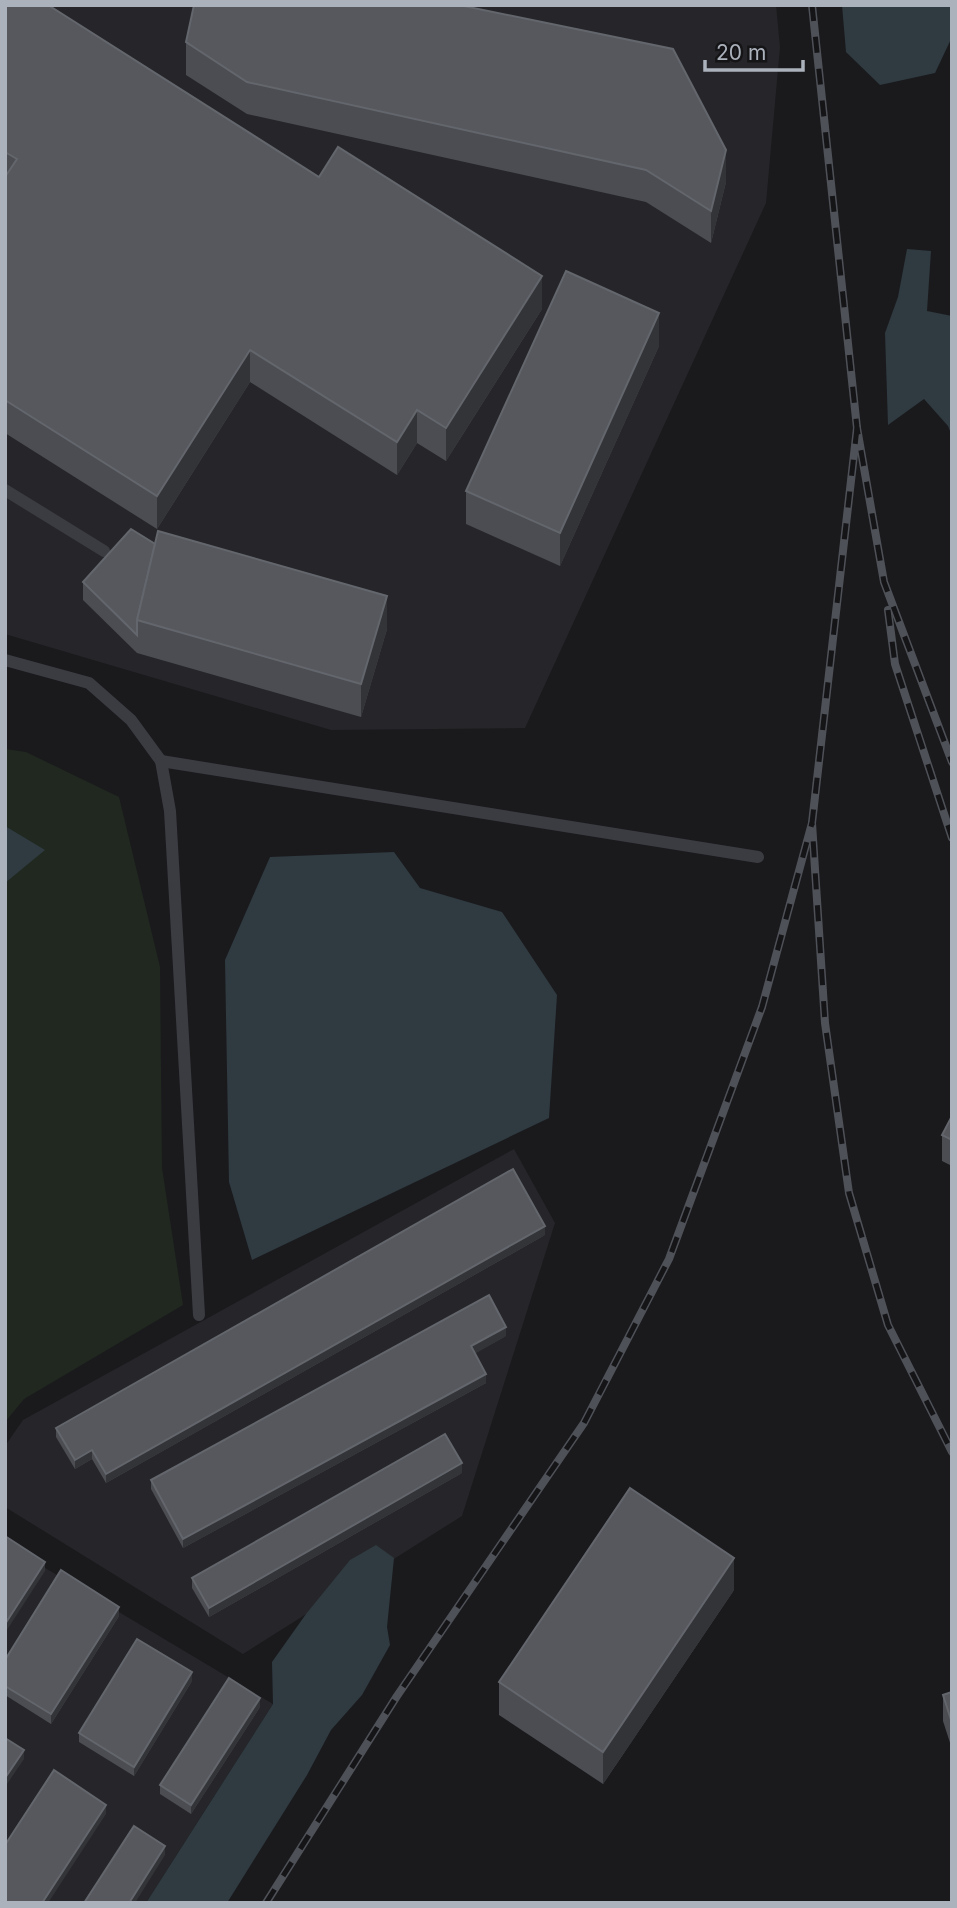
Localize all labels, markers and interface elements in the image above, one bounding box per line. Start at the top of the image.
scale bar [705,28,803,72]
text: 20 m [716,40,766,65]

